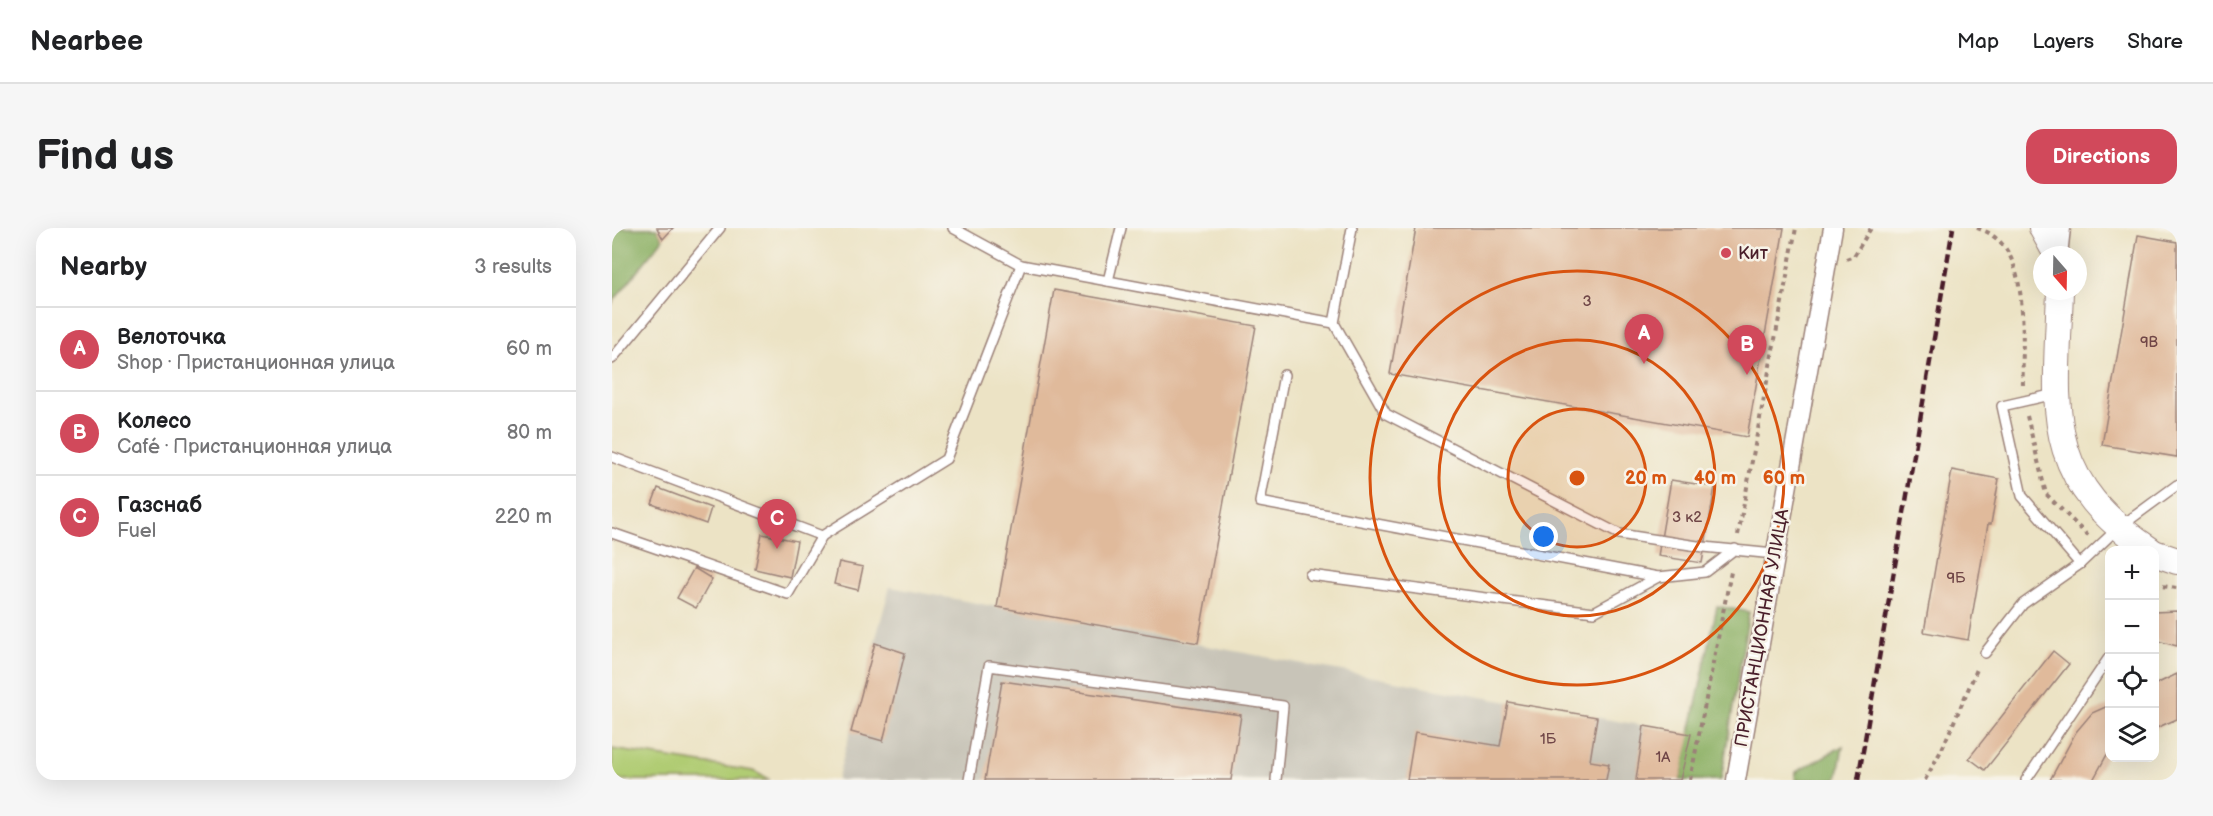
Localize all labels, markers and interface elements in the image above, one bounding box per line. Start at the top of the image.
text: Nearbee [30,25,143,58]
text: Map [1957,29,1999,54]
text: Layers [2032,29,2094,54]
text: Share [2127,29,2183,54]
button: Directions [2026,129,2177,184]
text: Find us [36,131,174,182]
place label: Кит [1738,243,1769,264]
marker: Кит [1719,246,1733,260]
north arrow [2033,246,2087,300]
text: Nearby [60,252,147,283]
text: 3 results [474,255,552,279]
house number: 3 [1582,292,1592,311]
pin: A [1624,314,1664,364]
text: Велоточка [117,324,226,351]
pin: B [1728,326,1766,375]
house number: 9В [2140,333,2159,352]
text: A [73,337,86,361]
text: 60 m [506,337,552,361]
text: Shop · Пристанционная улица [117,351,395,375]
text: Колесо [117,408,191,435]
text: B [72,421,87,445]
text: 80 m [507,421,552,445]
text: Café · Пристанционная улица [117,435,392,459]
centre of rings [1567,468,1587,488]
text: 20 m [1625,468,1667,489]
text: 40 m [1694,468,1736,489]
text: 60 m [1763,468,1805,489]
text: Газснаб [117,492,202,519]
pin: C [758,500,796,549]
text: C [72,505,87,529]
text: 220 m [495,505,552,529]
street label: ПРИСТАНЦИОННАЯ УЛИЦА [1731,507,1793,749]
house number: 3 к2 [1672,508,1702,527]
text: Fuel [117,519,156,543]
your location [1529,522,1558,551]
map controls [2105,546,2159,762]
button: + [2105,546,2159,600]
house number: 9Б [1946,569,1966,588]
button: − [2105,600,2159,654]
button: locate [2105,654,2159,708]
button: layers [2105,708,2159,762]
house number: 1Б [1540,730,1557,749]
house number: 1А [1656,748,1671,767]

